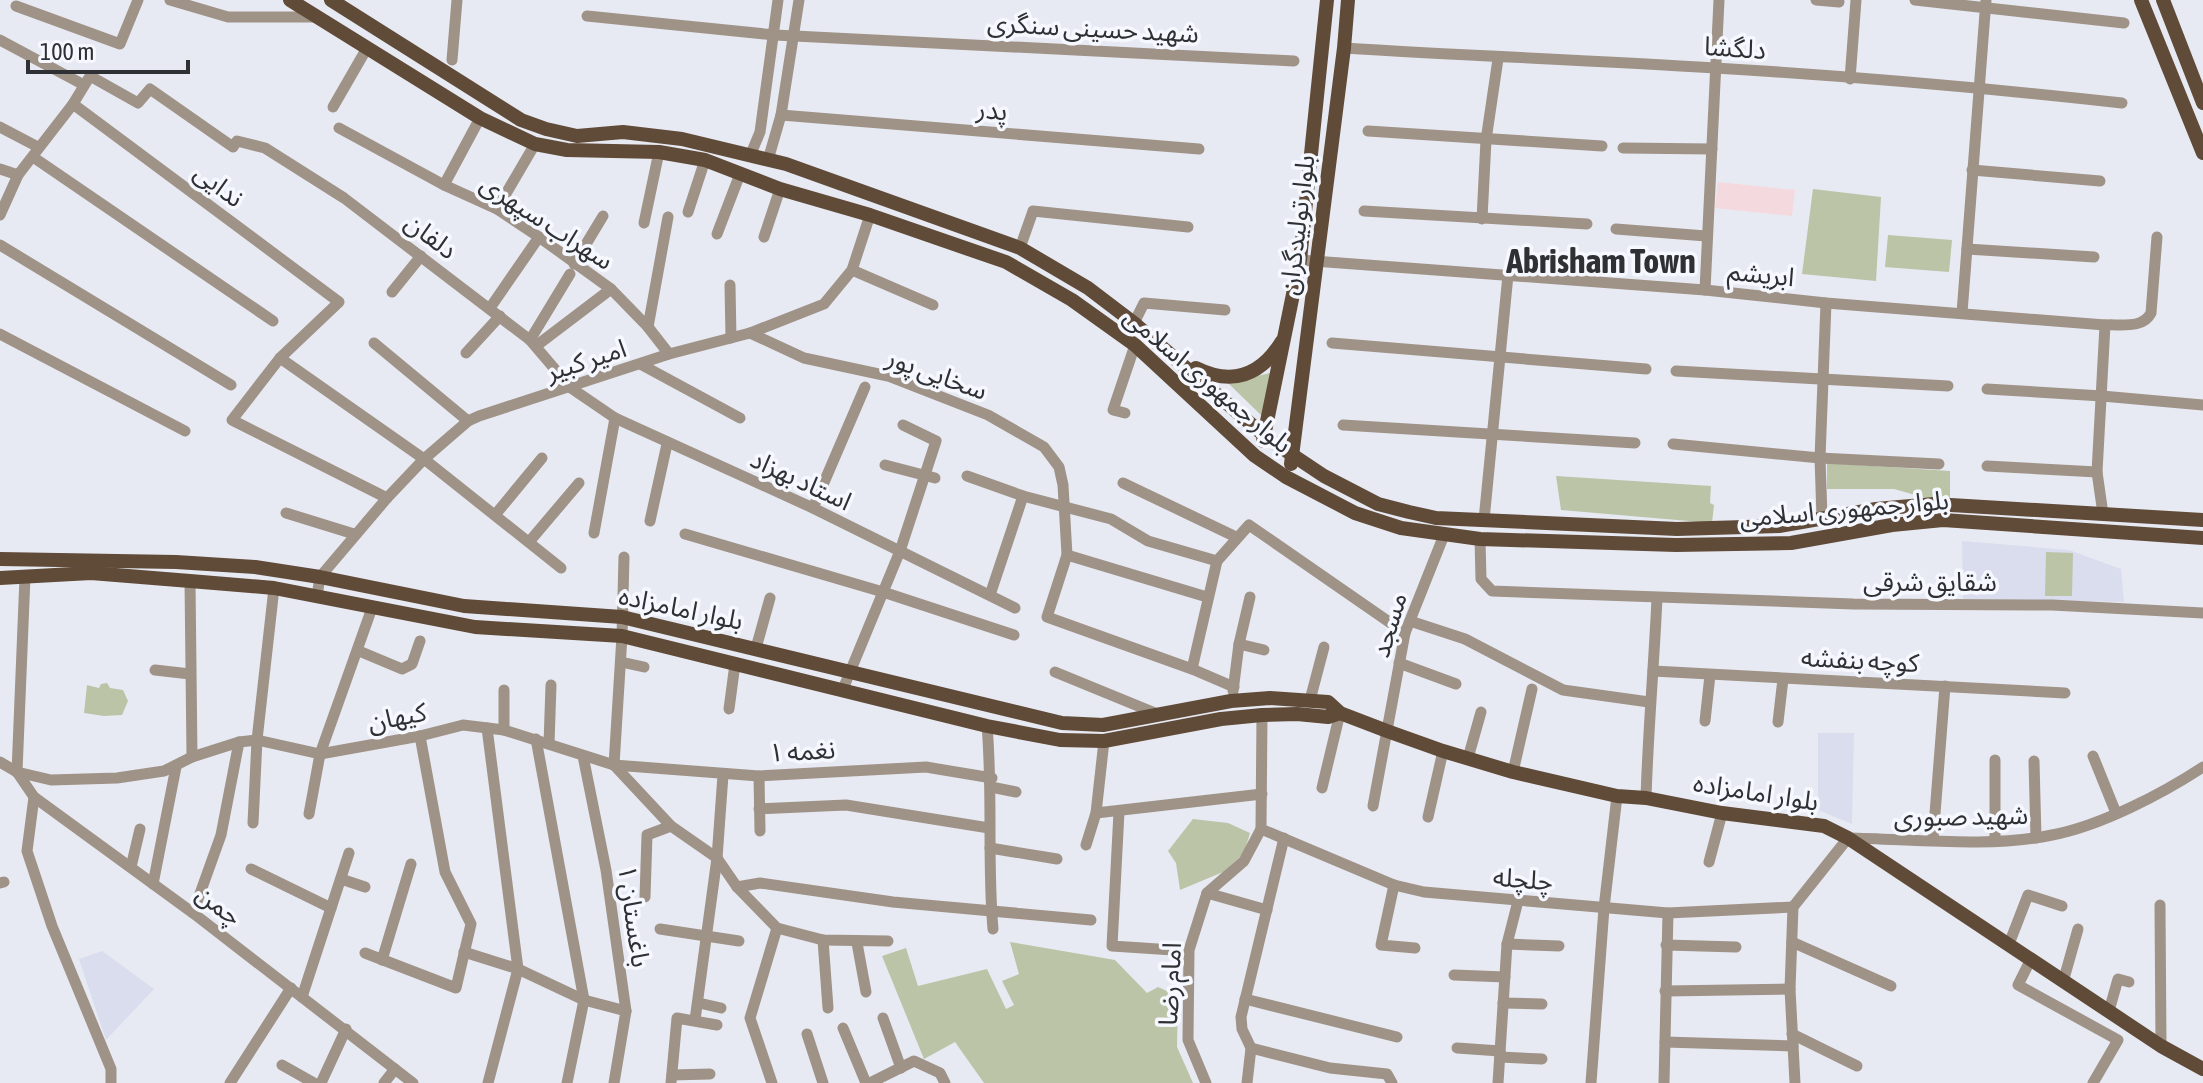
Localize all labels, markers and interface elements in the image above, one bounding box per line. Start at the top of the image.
street label: شهید حسینی سنگری [986,7,1200,49]
scale bar [28,24,188,74]
street label: دلگشا [1703,31,1767,65]
text: 100 m [40,38,94,65]
street label: پدر [974,94,1009,129]
street label: بلوار تولیدگران [1274,153,1320,297]
street label: ندایی [188,157,250,213]
street label: سهراب سپهری [474,168,619,278]
street label: دلفان [399,207,463,265]
district label: Abrisham Town [1505,241,1696,280]
street label: ابریشم [1725,256,1796,297]
street label: بلوار جمهوری اسلامی [1118,301,1298,459]
street label: امیر کبیر [541,333,630,387]
street label: سخایی پور [881,342,991,408]
street label: استاد بهزاد [746,444,856,516]
street label: بلوار جمهوری اسلامی [1738,485,1950,533]
street label: شقایق شرقی [1863,567,1997,598]
street label: بلوار امامزاده [616,580,746,636]
street label: مسجد [1365,589,1413,661]
street label: کوچه بنفشه [1800,642,1920,680]
street label: کیهان [365,697,429,737]
street label: نغمه ۱ [768,734,836,768]
street label: بلوار امامزاده [1691,767,1821,817]
street label: شهید صبوری [1893,800,2029,832]
street label: چلچله [1492,861,1554,899]
street label: باغستان ۱ [612,863,656,969]
street label: چمن [189,878,248,933]
street label: امام رضا [1153,942,1192,1027]

